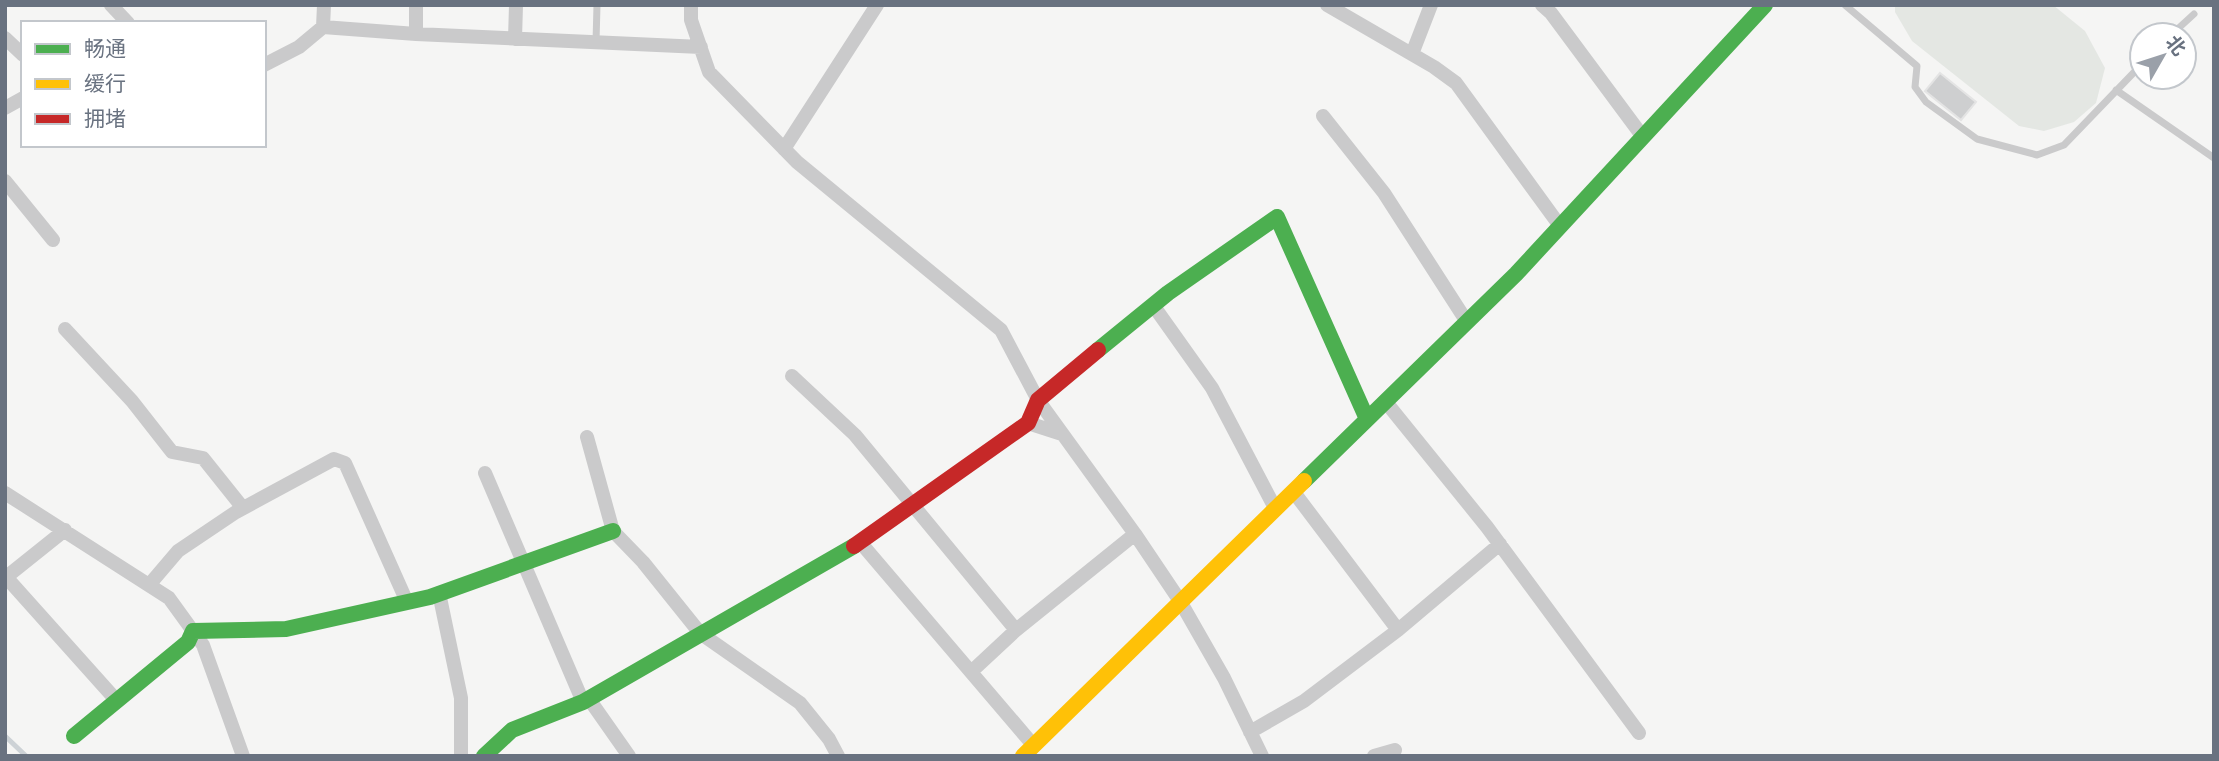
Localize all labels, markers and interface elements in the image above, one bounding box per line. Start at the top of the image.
legend [21,21,266,147]
north arrow [2128,21,2198,91]
text: 北 [2160,30,2192,61]
text: 畅通 [84,35,126,62]
text: 缓行 [84,70,126,97]
text: 拥堵 [84,105,126,132]

